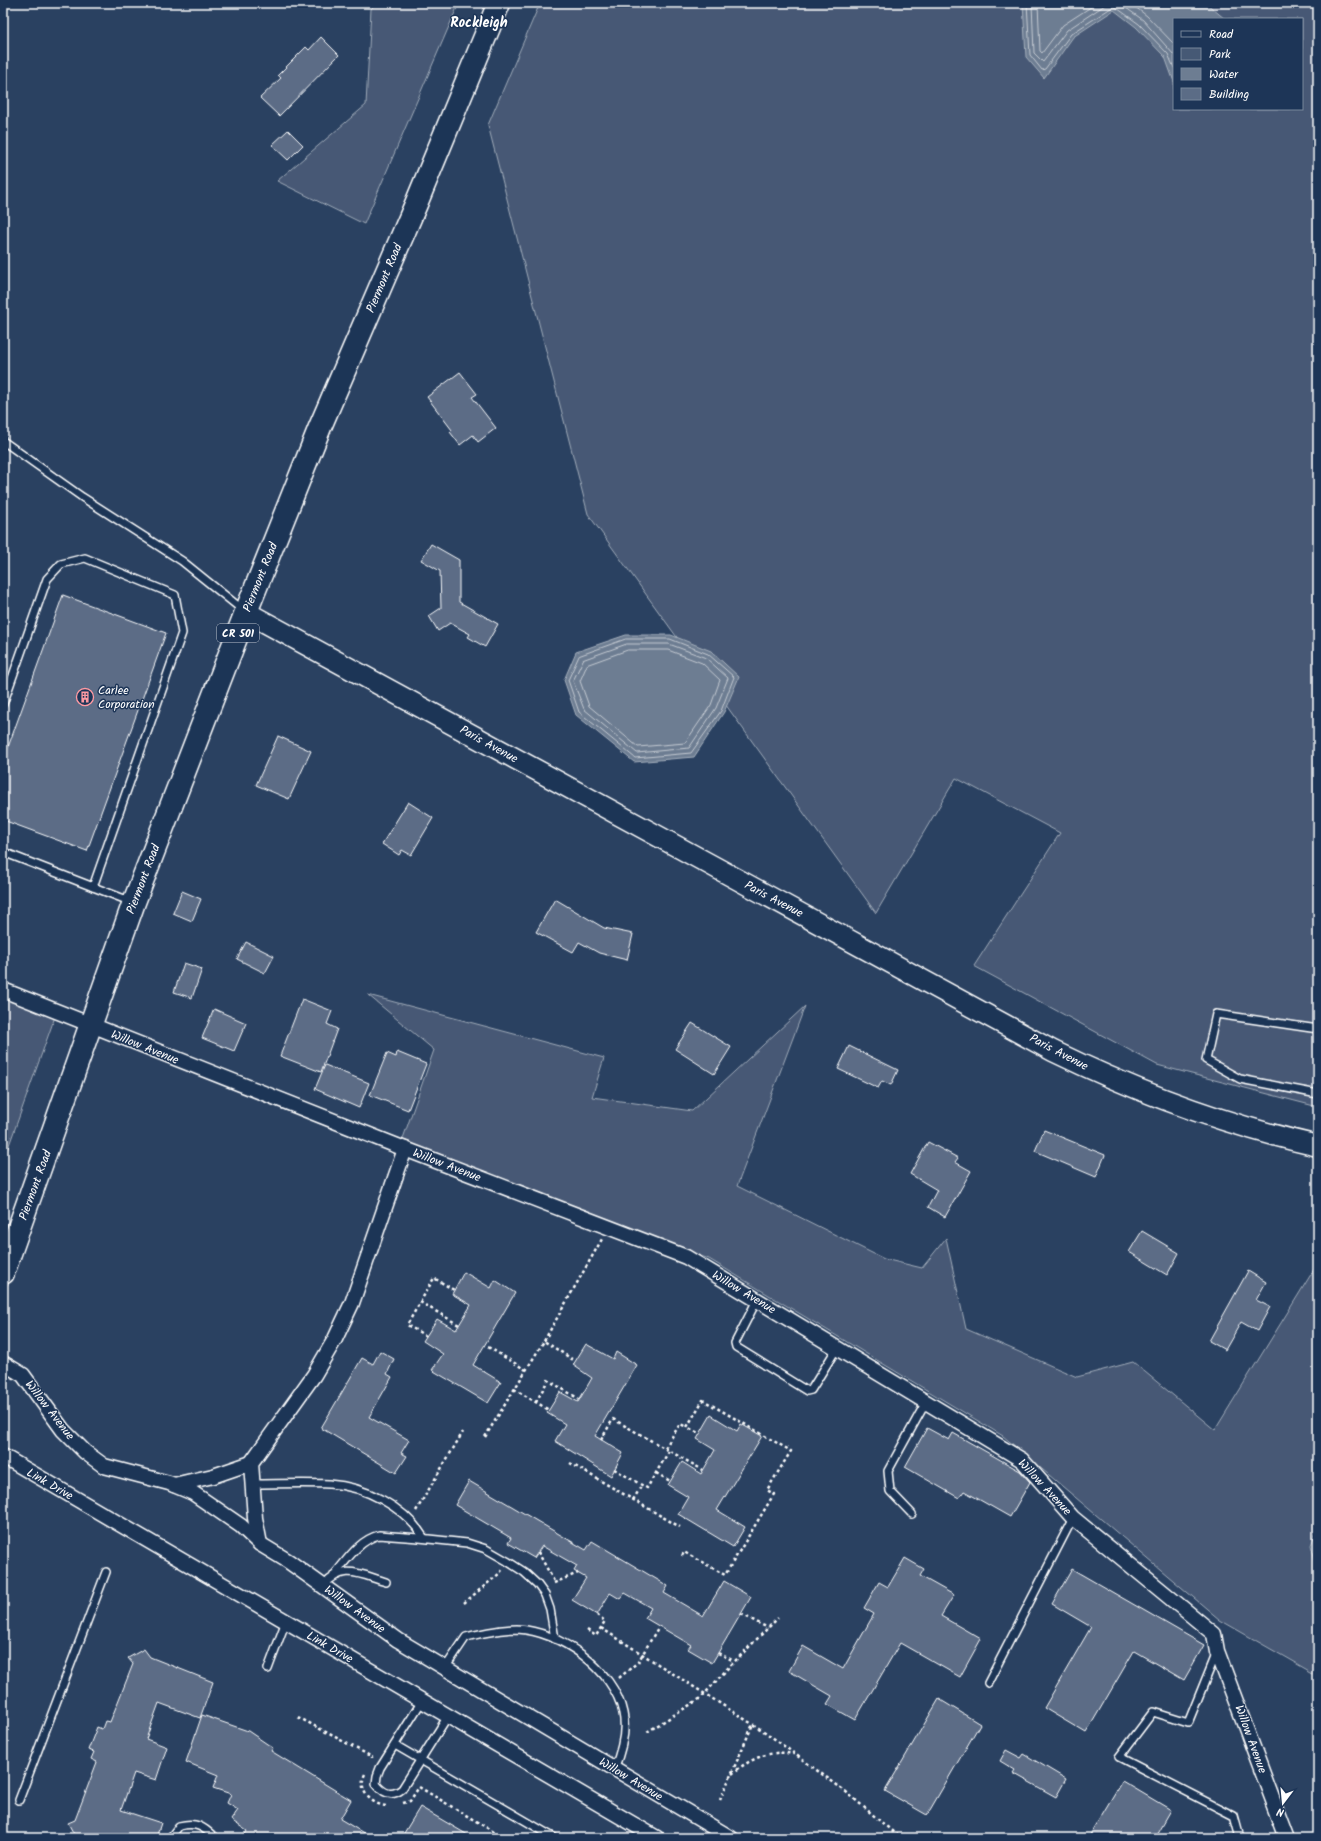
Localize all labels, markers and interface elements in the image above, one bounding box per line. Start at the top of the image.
district label: Rockleigh [450,12,508,34]
legend [1173,18,1303,110]
text: Road [1209,25,1234,44]
text: Park [1209,45,1231,64]
text: Water [1209,65,1239,84]
text: Building [1209,85,1249,104]
street label: Piermont Road [361,240,408,316]
street label: Piermont Road [238,539,283,615]
road number: CR 501 [217,624,259,642]
place label: Carlee Corporation [98,681,155,714]
building icon: Carlee Corporation [75,687,95,707]
street label: Paris Avenue [456,721,522,769]
street label: Piermont Road [121,840,166,917]
street label: Paris Avenue [741,876,807,923]
street label: Willow Avenue [108,1025,182,1070]
street label: Paris Avenue [1026,1029,1092,1076]
street label: Willow Avenue [410,1144,484,1187]
street label: Piermont Road [14,1146,57,1223]
street label: Willow Avenue [708,1266,780,1319]
street label: Willow Avenue [20,1376,80,1445]
street label: Willow Avenue [1013,1455,1076,1521]
street label: Link Drive [23,1463,77,1506]
street label: Willow Avenue [320,1581,390,1639]
street label: Link Drive [303,1626,357,1669]
street label: Willow Avenue [1229,1702,1272,1777]
street label: Willow Avenue [595,1753,667,1806]
north arrow [1263,1783,1303,1823]
text: N [1275,1802,1286,1821]

